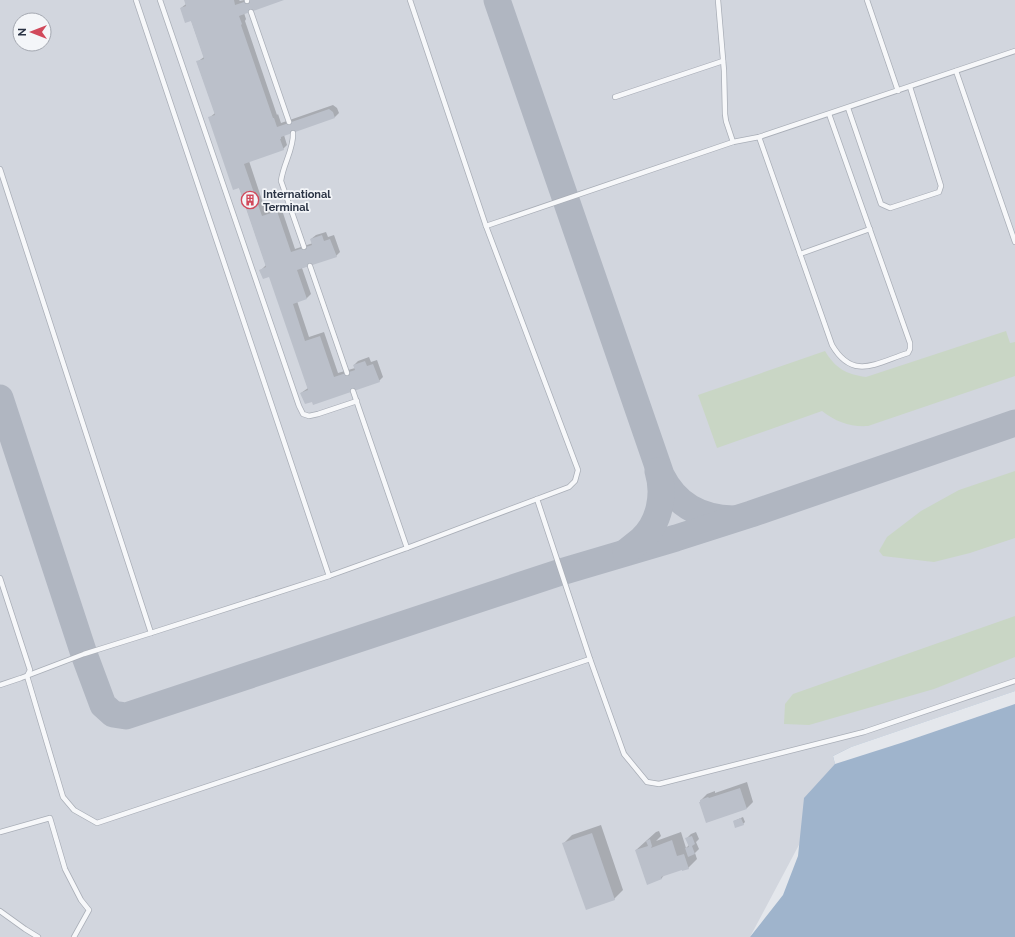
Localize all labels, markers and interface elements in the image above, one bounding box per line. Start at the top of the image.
north arrow [12,12,52,52]
text: N [16,28,29,36]
place label: International Terminal [263,188,331,214]
building icon: International Terminal [240,190,260,210]

